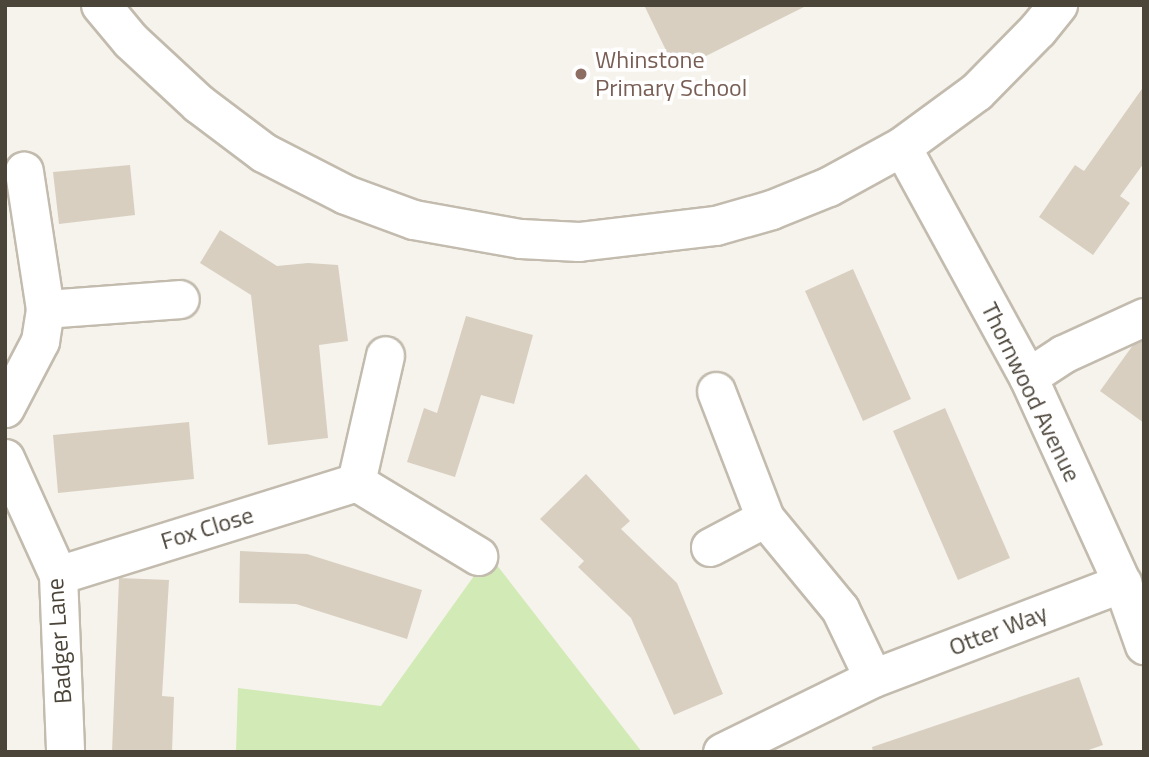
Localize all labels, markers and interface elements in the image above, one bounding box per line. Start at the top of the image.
place label: Whinstone Primary School [595,46,747,102]
marker: Whinstone Primary School [573,66,589,82]
street label: Thornwood Avenue [975,298,1087,486]
street label: Fox Close [157,500,257,556]
street label: Badger Lane [40,577,78,705]
street label: Otter Way [945,598,1051,662]

